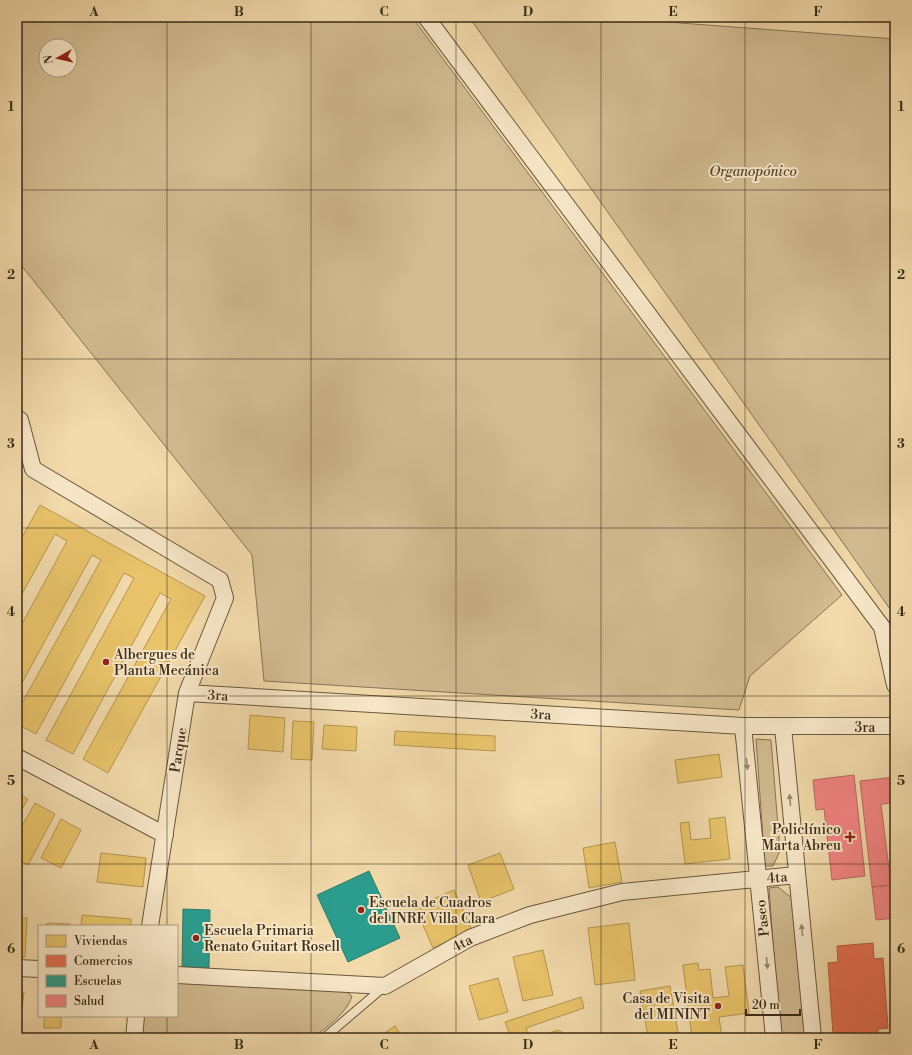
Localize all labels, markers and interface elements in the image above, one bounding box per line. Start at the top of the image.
text: A [88,4,99,20]
text: B [234,4,244,20]
text: C [379,4,389,20]
text: D [523,4,533,20]
text: E [668,4,678,20]
text: F [813,4,823,20]
north arrow [38,38,78,78]
text: N [42,54,57,65]
text: 1 [8,99,15,115]
text: 1 [898,99,905,115]
park label: Organopónico [709,163,797,181]
text: 2 [7,267,15,283]
text: 2 [897,267,905,283]
text: 3 [7,436,15,452]
text: 3 [897,436,905,452]
text: 4 [7,604,16,620]
text: 4 [897,604,906,620]
place label: Albergues de Planta Mecánica [113,646,220,680]
marker: Albergues de Planta Mecánica [101,657,111,667]
street label: 3ra [207,686,230,706]
street label: 3ra [530,705,553,725]
street label: 3ra [855,719,876,737]
street label: Parque [167,726,191,774]
one-way arrow [744,758,750,770]
text: 5 [7,773,15,789]
text: 5 [897,773,905,789]
one-way arrow [787,794,793,806]
place label: Policlínico Marta Abreu [762,821,841,855]
marker: Policlínico Marta Abreu [844,831,856,843]
street label: 4ta [766,868,789,888]
place label: Escuela de Cuadros del INRE Villa Clara [369,894,496,928]
street label: Paseo [752,898,774,937]
marker: Escuela de Cuadros del INRE Villa Clara [356,905,366,915]
place label: Escuela Primaria Renato Guitart Rosell [204,922,340,956]
one-way arrow [799,924,806,936]
legend [38,925,178,1017]
street label: 4ta [449,931,477,957]
marker: Escuela Primaria Renato Guitart Rosell [191,933,201,943]
text: Viviendas [73,934,127,949]
text: 6 [7,941,15,957]
text: 6 [897,941,905,957]
text: Comercios [74,954,133,969]
one-way arrow [764,957,770,969]
text: Escuelas [74,974,121,989]
place label: Casa de Visita del MININT [623,990,711,1024]
scale bar [746,991,800,1017]
text: Salud [74,994,104,1009]
text: 20 m [752,998,780,1013]
marker: Casa de Visita del MININT [713,1001,723,1011]
text: A [88,1037,99,1053]
text: B [234,1037,244,1053]
text: C [379,1037,389,1053]
text: D [523,1037,533,1053]
text: E [668,1037,678,1053]
text: F [813,1037,823,1053]

